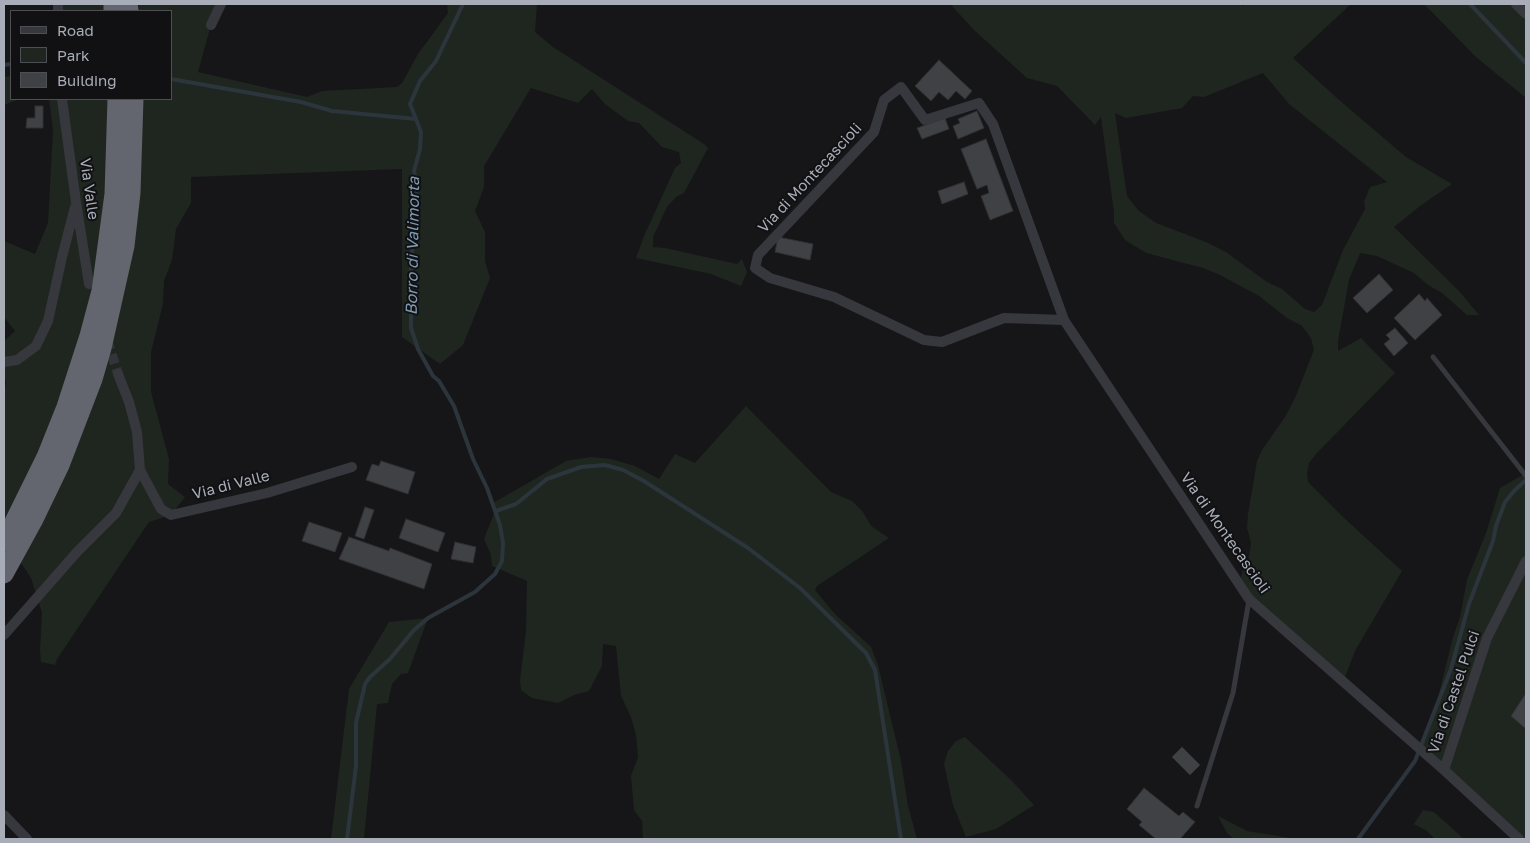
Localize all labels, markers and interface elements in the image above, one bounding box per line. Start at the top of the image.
legend [10,10,172,100]
text: Road [57,21,94,39]
text: Park [57,46,89,64]
text: Building [57,71,117,89]
street label: Via di Montecascioli [754,119,866,237]
street label: Via Valle [76,157,102,221]
water label: Borro di Valimorta [402,177,424,315]
street label: Via di Valle [190,467,272,503]
street label: Via di Montecascioli [1176,469,1274,597]
street label: Via di Castel Pulci [1425,628,1483,756]

